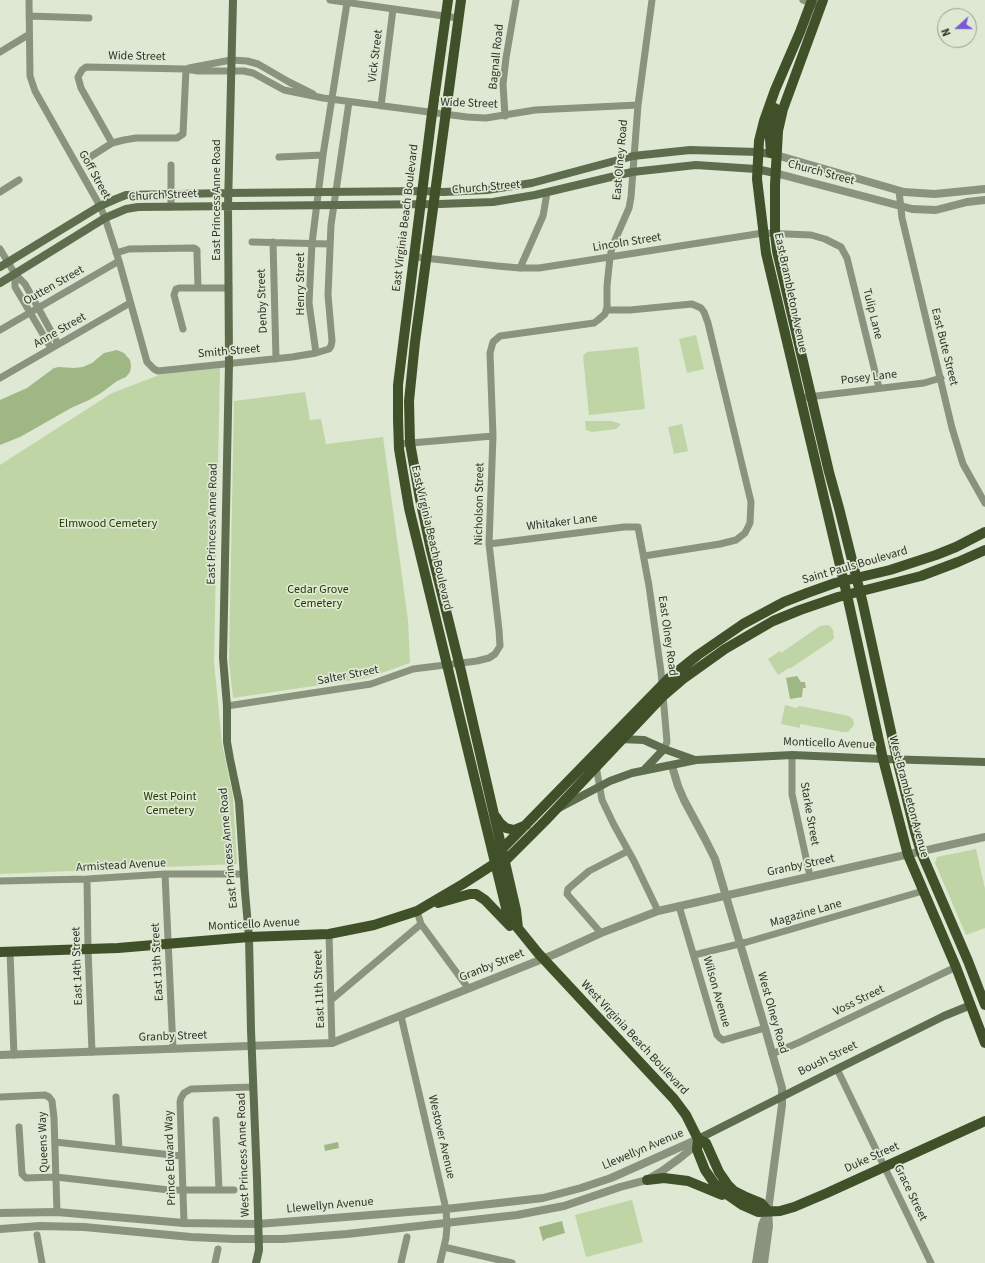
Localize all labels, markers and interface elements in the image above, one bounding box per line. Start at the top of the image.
north arrow [937,8,977,48]
street label: Bagnall Road [486,23,508,91]
text: N [938,26,955,38]
street label: Vick Street [366,29,386,83]
street label: Wide Street [108,49,166,65]
street label: Wide Street [440,96,498,112]
street label: East Olney Road [610,119,632,201]
street label: East Princess Anne Road [210,139,224,261]
street label: East Virginia Beach Boulevard [390,144,422,292]
street label: Goff Street [75,148,113,202]
street label: Church Street [786,157,856,189]
street label: Church Street [451,178,521,198]
street label: Church Street [128,187,198,205]
street label: Lincoln Street [592,230,662,256]
street label: East Brambleton Avenue [770,232,810,354]
street label: Henry Street [294,253,308,315]
street label: Outten Street [21,263,87,309]
street label: Denby Street [255,268,271,334]
street label: Tulip Lane [859,287,885,341]
street label: East Bute Street [927,307,961,387]
street label: Anne Street [31,310,89,352]
street label: Smith Street [197,342,261,362]
street label: Posey Lane [840,367,898,389]
street label: Nicholson Street [472,462,488,546]
street label: East Princess Anne Road [205,463,221,585]
street label: East Virginia Beach Boulevard [407,464,455,612]
street label: Whitaker Lane [526,512,598,534]
park label: Elmwood Cemetery [59,517,157,531]
street label: Saint Pauls Boulevard [801,544,909,588]
park label: Cedar Grove Cemetery [287,583,349,611]
street label: East Olney Road [654,595,680,677]
street label: Salter Street [316,663,380,689]
street label: Monticello Avenue [783,735,875,753]
street label: West Brambleton Avenue [885,735,931,859]
street label: Starke Street [796,781,822,847]
street label: East Princess Anne Road [217,787,241,909]
park label: West Point Cemetery [143,790,197,818]
street label: Granby Street [766,852,836,880]
street label: Armistead Avenue [76,856,166,876]
street label: Magazine Lane [768,897,844,931]
street label: Monticello Avenue [208,915,300,935]
street label: East 13th Street [149,922,167,1002]
street label: East 14th Street [69,926,87,1006]
street label: Granby Street [458,946,526,986]
street label: East 11th Street [311,949,329,1029]
street label: Wilson Avenue [699,955,733,1029]
street label: West Olney Road [754,971,790,1055]
street label: West Virginia Beach Boulevard [577,978,691,1098]
street label: Voss Street [831,982,887,1020]
street label: Granby Street [138,1029,208,1045]
street label: Boush Street [796,1038,860,1080]
street label: West Princess Anne Road [235,1093,253,1217]
street label: Westover Avenue [424,1094,458,1180]
street label: Prince Edward Way [162,1110,180,1206]
street label: Queens Way [36,1111,52,1173]
street label: Llewellyn Avenue [600,1126,686,1174]
street label: Duke Street [843,1140,901,1176]
street label: Grace Street [890,1162,930,1224]
street label: Llewellyn Avenue [286,1195,374,1217]

